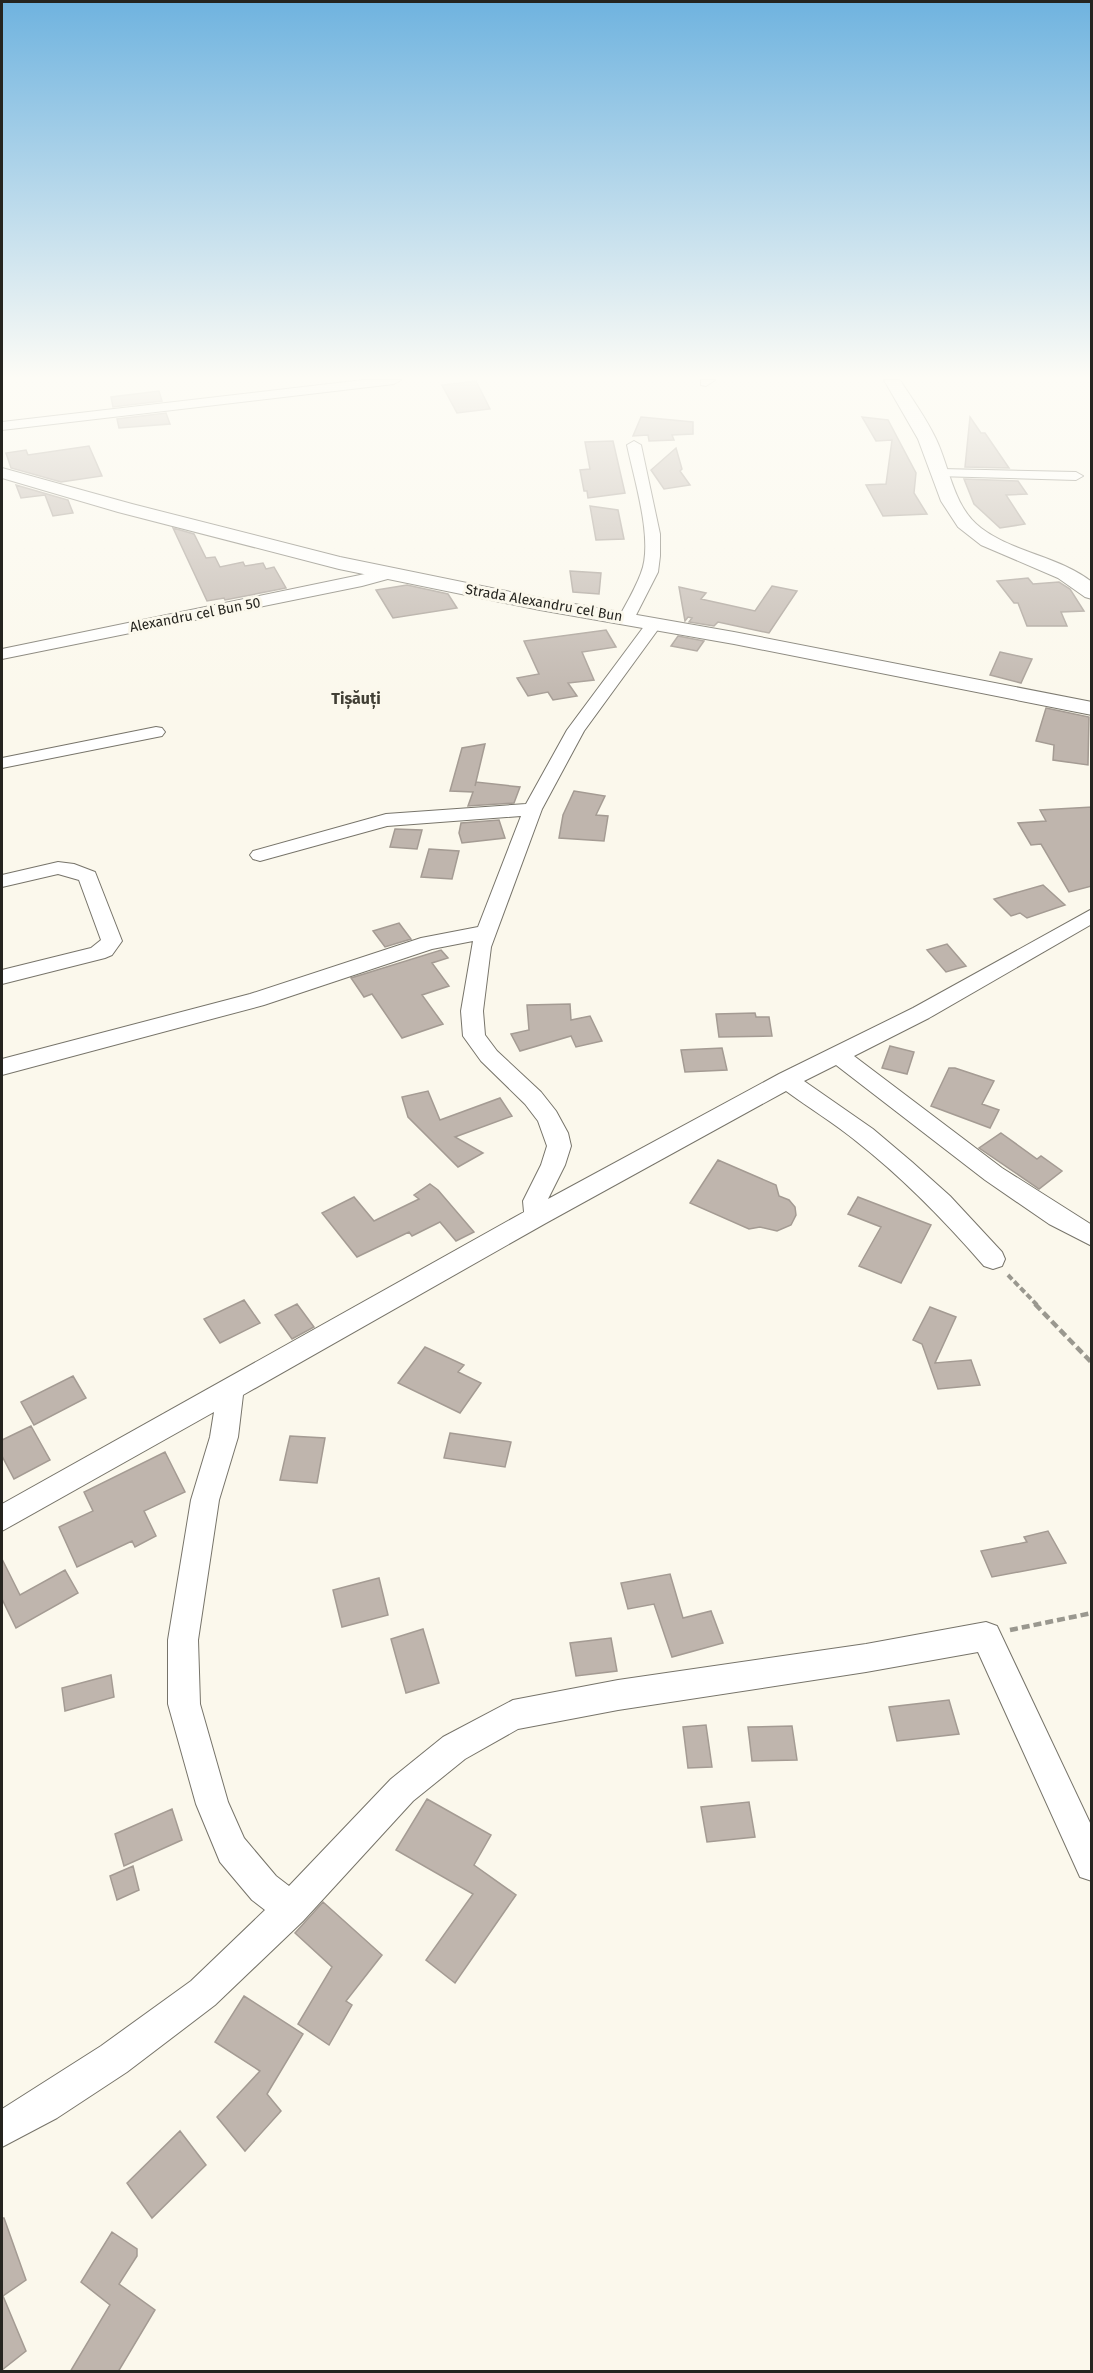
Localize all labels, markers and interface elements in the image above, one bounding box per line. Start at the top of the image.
street label: Strada Alexandru cel Bun [464,581,624,625]
street label: Alexandru cel Bun 50 [128,594,262,636]
district label: Tișăuți [331,689,381,709]

